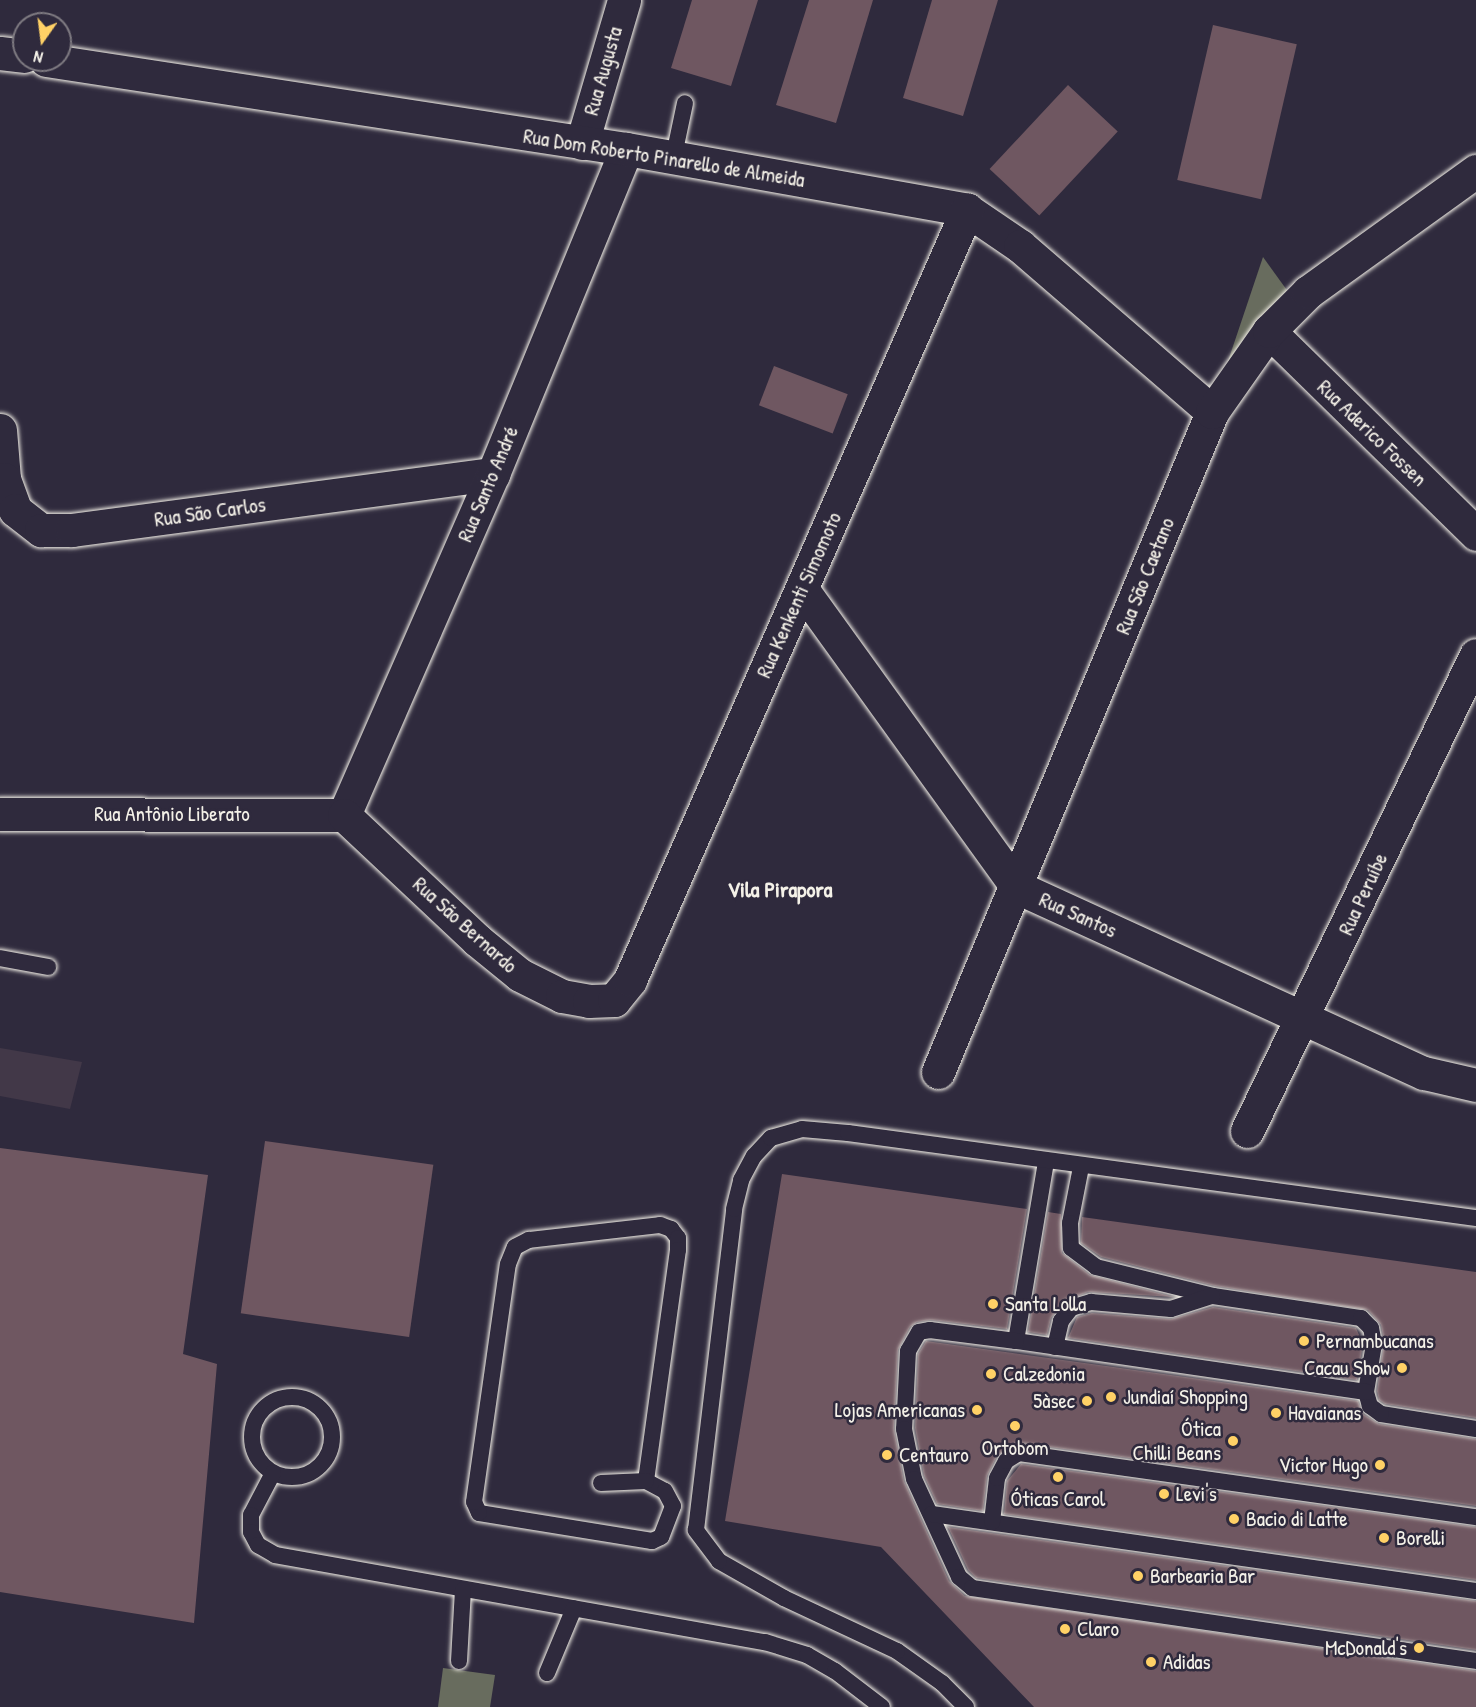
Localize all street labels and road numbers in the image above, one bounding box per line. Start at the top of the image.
street label: Rua Augusta [578,24,628,118]
street label: Rua Dom Roberto Pinarello de Almeida [522,123,806,193]
street label: Rua Aderico Fossen [1312,374,1432,492]
street label: Rua Santo André [452,422,524,546]
street label: Rua São Carlos [153,492,267,532]
street label: Rua Kenkenti Simomoto [751,508,847,682]
street label: Rua São Caetano [1110,514,1180,638]
street label: Rua Antônio Liberato [94,801,250,827]
street label: Rua Peruíbe [1333,849,1393,939]
street label: Rua São Bernardo [408,872,522,978]
street label: Rua Santos [1035,887,1121,943]

